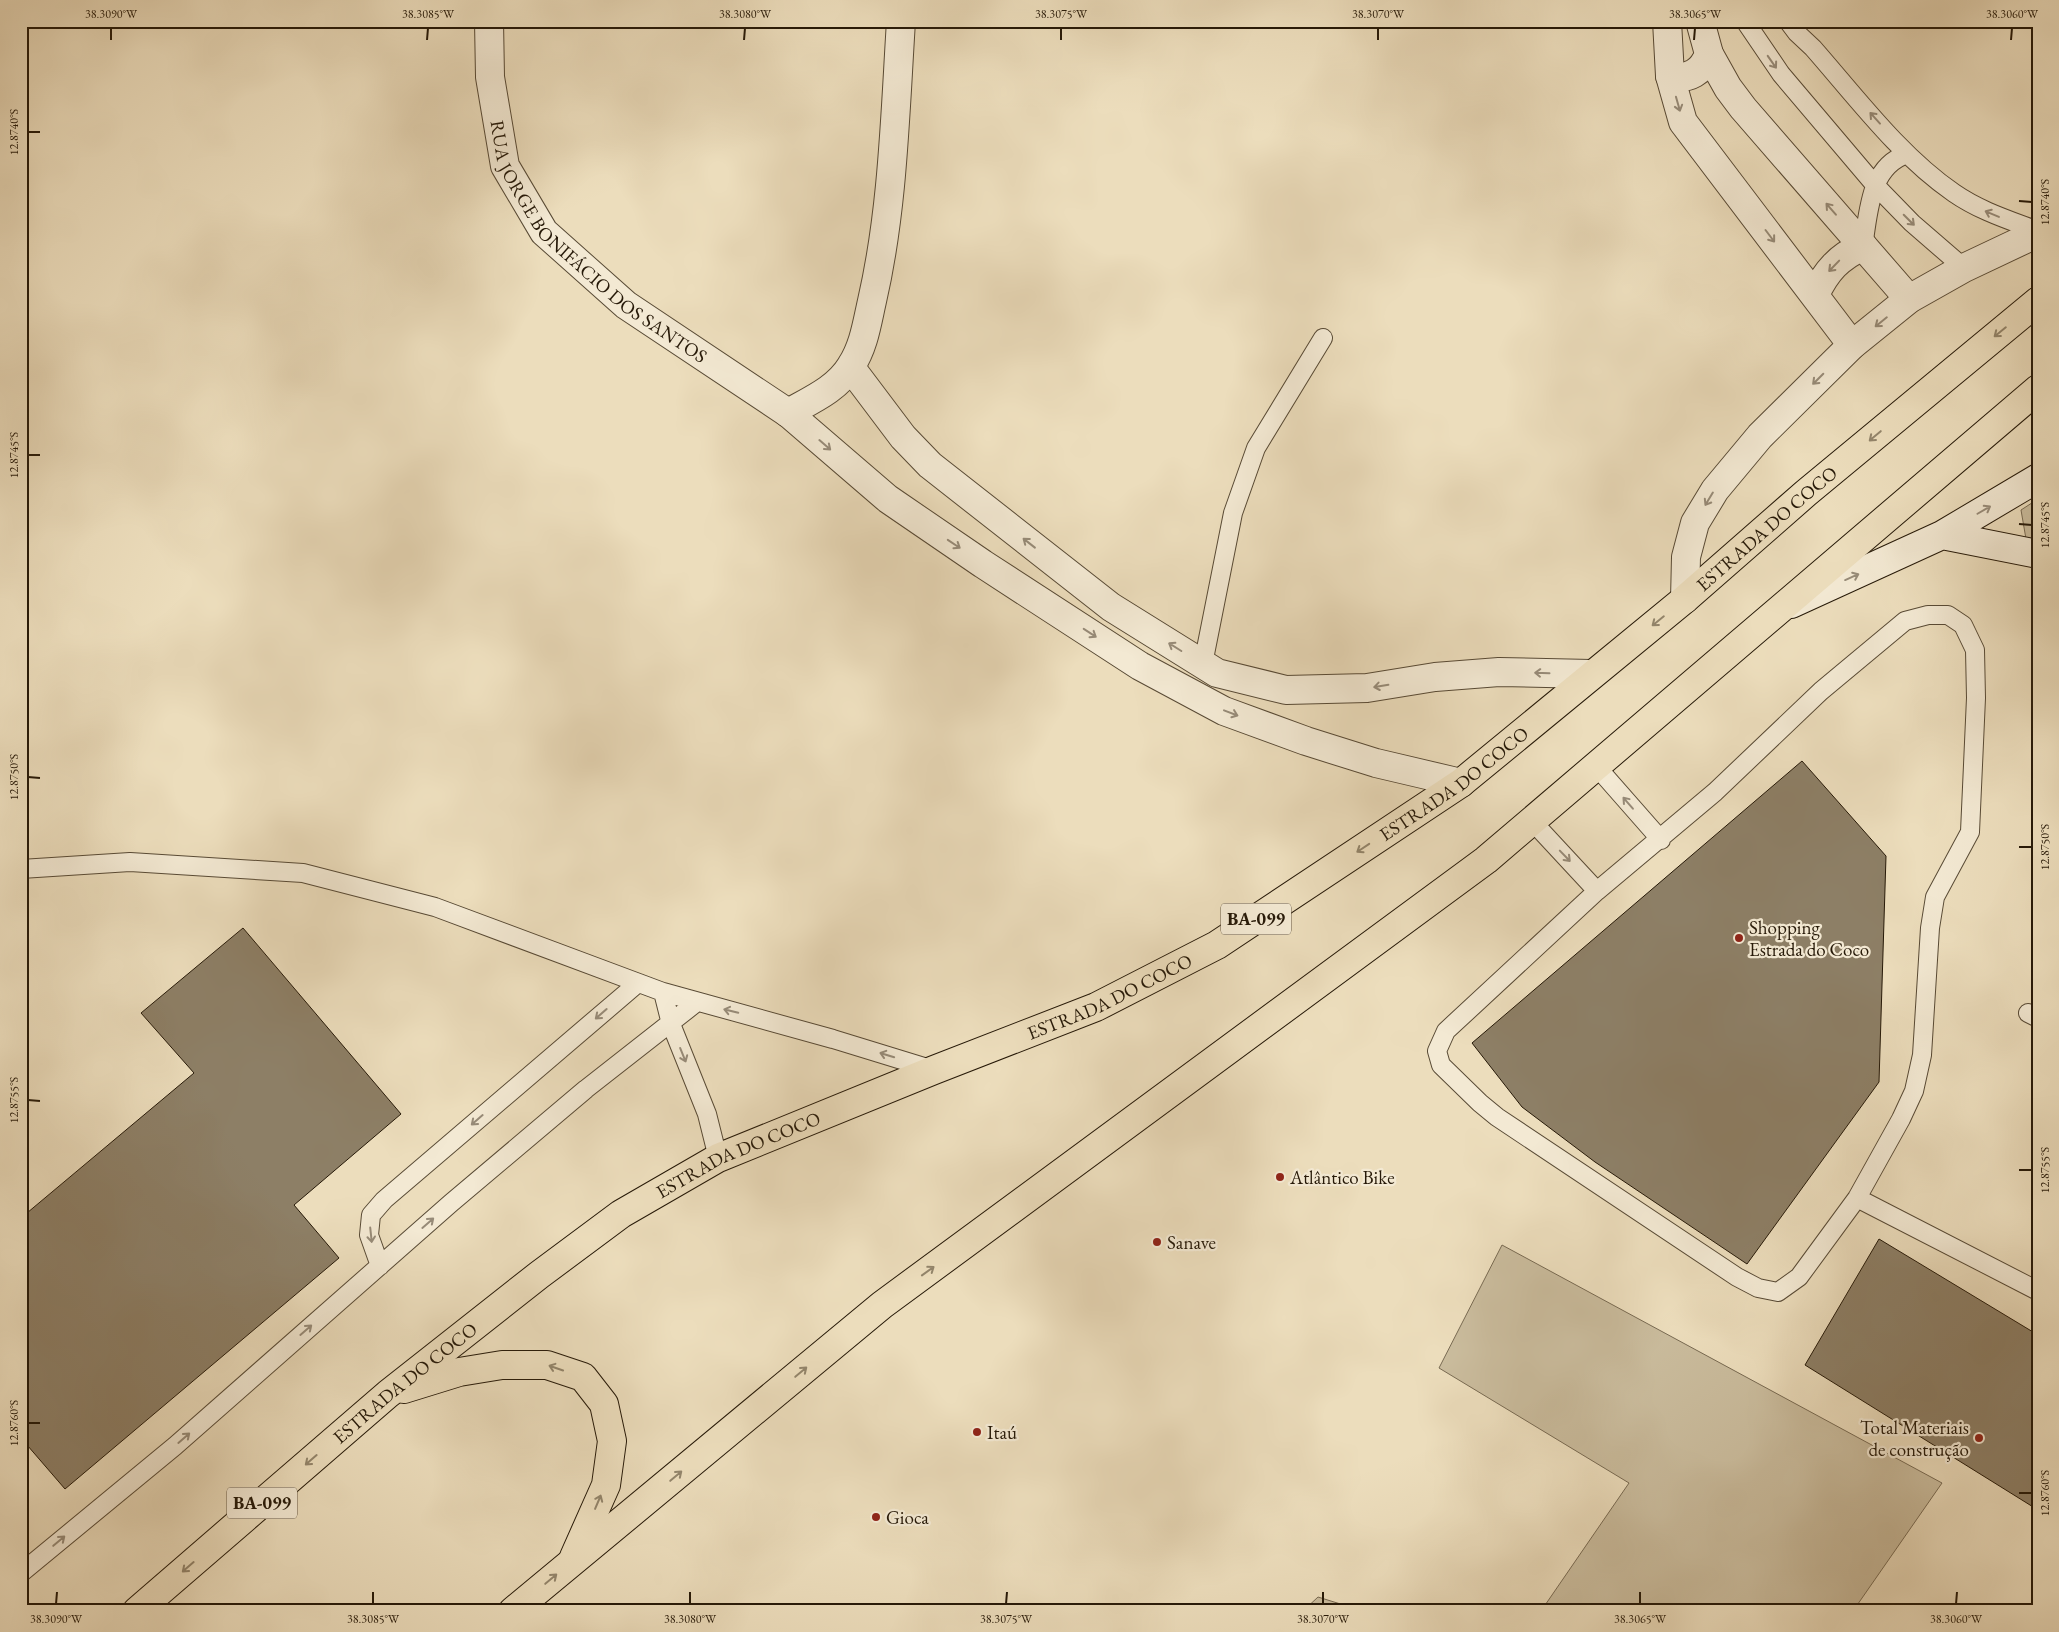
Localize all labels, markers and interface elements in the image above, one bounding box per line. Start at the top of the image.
text: 38.3090°W [85,6,138,22]
text: 38.3085°W [402,6,455,22]
text: 38.3080°W [719,6,772,22]
text: 38.3075°W [1035,6,1088,22]
text: 38.3070°W [1352,6,1405,22]
text: 38.3065°W [1669,6,1722,22]
text: 38.3060°W [1986,6,2039,22]
one-way arrow [1767,55,1777,69]
one-way arrow [1673,95,1683,111]
text: 12.8740°S [6,108,22,155]
one-way arrow [1869,111,1880,124]
street label: RUA JORGE BONIFÁCIO DOS SANTOS [484,118,712,369]
text: 12.8740°S [2037,178,2053,225]
one-way arrow [1825,202,1836,215]
one-way arrow [1985,208,2000,218]
one-way arrow [1903,213,1915,226]
one-way arrow [1765,229,1775,243]
one-way arrow [1828,259,1840,272]
one-way arrow [1874,316,1887,327]
one-way arrow [1994,327,2007,338]
one-way arrow [1811,373,1824,385]
one-way arrow [1869,430,1882,441]
text: 12.8745°S [6,431,22,478]
one-way arrow [818,439,831,450]
street label: ESTRADA DO COCO [1691,460,1843,597]
one-way arrow [1704,492,1714,506]
text: 12.8745°S [2037,501,2053,548]
one-way arrow [1976,505,1990,515]
one-way arrow [1023,537,1036,548]
one-way arrow [946,539,960,549]
one-way arrow [1844,571,1859,581]
one-way arrow [1652,615,1665,626]
one-way arrow [1082,628,1096,638]
one-way arrow [1169,642,1183,652]
one-way arrow [1535,668,1551,678]
one-way arrow [1373,681,1389,691]
one-way arrow [1223,709,1238,718]
street label: ESTRADA DO COCO [1375,721,1534,847]
text: 12.8750°S [6,753,22,800]
one-way arrow [1623,797,1634,810]
text: 12.8750°S [2037,823,2053,870]
one-way arrow [1357,843,1371,853]
one-way arrow [1559,849,1571,862]
road number: BA-099 [1221,904,1291,934]
place label: Shopping Estrada do Coco [1749,915,1869,962]
marker: Shopping Estrada do Coco [1733,932,1745,944]
street label: ESTRADA DO COCO [1024,948,1196,1046]
one-way arrow [723,1006,739,1015]
one-way arrow [594,1009,607,1020]
one-way arrow [679,1047,689,1062]
one-way arrow [880,1050,896,1060]
text: 12.8755°S [6,1076,22,1123]
street label: ESTRADA DO COCO [652,1106,824,1204]
one-way arrow [471,1114,484,1126]
text: 12.8755°S [2037,1146,2053,1193]
place label: Atlântico Bike [1289,1165,1395,1190]
marker: Atlântico Bike [1274,1171,1286,1183]
one-way arrow [422,1218,435,1229]
one-way arrow [366,1226,376,1242]
place label: Sanave [1167,1230,1216,1255]
marker: Sanave [1151,1236,1163,1248]
one-way arrow [921,1266,935,1276]
street label: ESTRADA DO COCO [328,1317,482,1449]
one-way arrow [299,1325,312,1336]
one-way arrow [549,1363,565,1372]
one-way arrow [794,1367,807,1378]
text: 12.8760°S [6,1399,22,1446]
place label: Total Materiais de construção [1860,1415,1969,1462]
place label: Itaú [987,1420,1017,1445]
marker: Itaú [971,1426,983,1438]
marker: Total Materiais de construção [1973,1432,1985,1444]
one-way arrow [177,1433,190,1444]
one-way arrow [305,1455,318,1466]
text: 12.8760°S [2037,1469,2053,1516]
one-way arrow [669,1470,682,1481]
road number: BA-099 [227,1488,297,1519]
one-way arrow [594,1495,604,1510]
place label: Gioca [886,1505,929,1530]
marker: Gioca [870,1511,882,1523]
one-way arrow [52,1536,65,1547]
one-way arrow [182,1561,195,1572]
one-way arrow [544,1574,557,1585]
text: 38.3090°W [30,1611,83,1627]
text: 38.3085°W [347,1611,400,1627]
text: 38.3080°W [664,1611,717,1627]
text: 38.3075°W [980,1611,1033,1627]
text: 38.3070°W [1297,1611,1350,1627]
text: 38.3065°W [1614,1611,1667,1627]
text: 38.3060°W [1930,1611,1983,1627]

